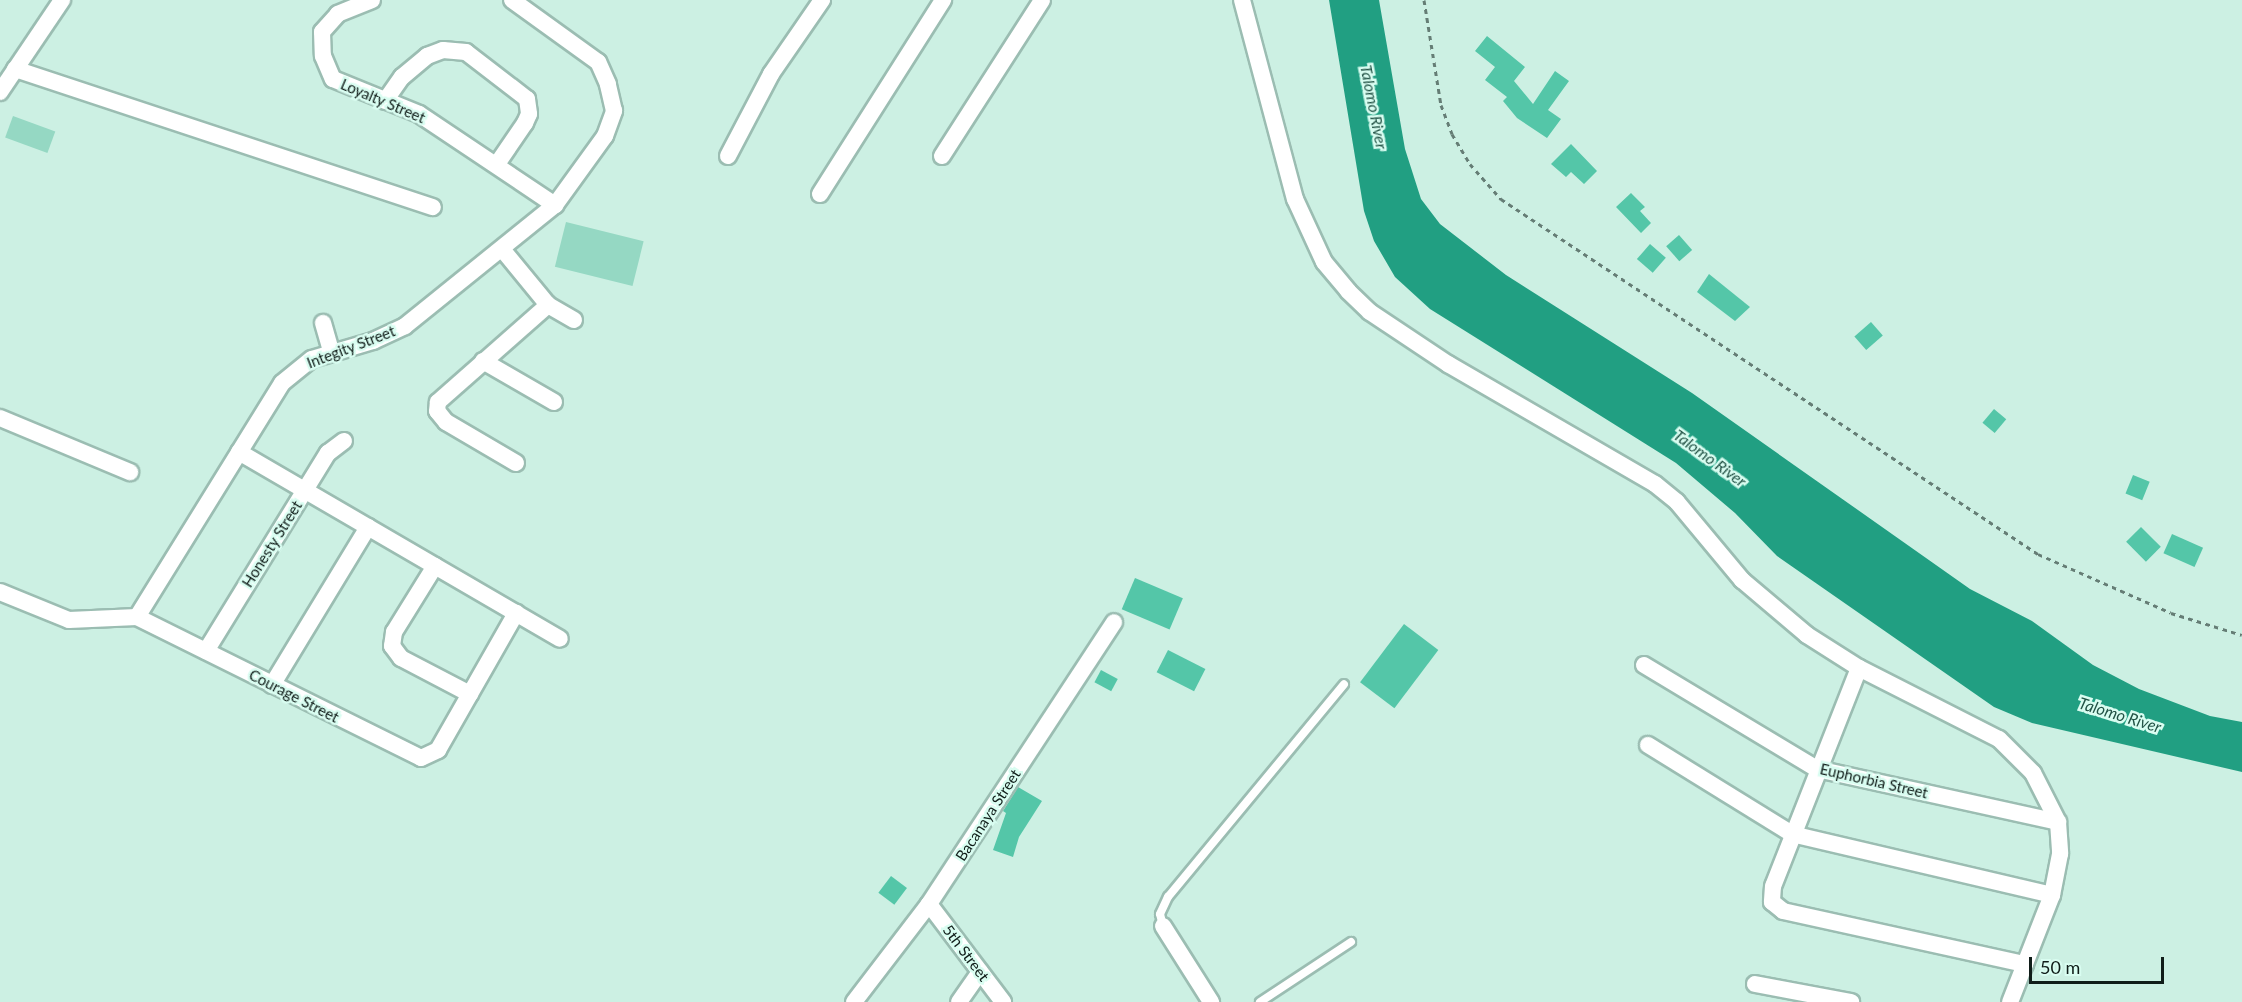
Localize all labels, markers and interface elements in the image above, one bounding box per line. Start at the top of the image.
water label: Talomo River [1356,63,1392,151]
street label: Loyalty Street [338,75,428,127]
street label: Integity Street [304,322,398,372]
water label: Talomo River [1670,425,1750,491]
street label: Honesty Street [238,497,306,591]
street label: Courage Street [246,666,342,726]
water label: Talomo River [2076,693,2164,737]
street label: Euphorbia Street [1818,760,1930,802]
street label: Bacanaya Street [952,766,1024,864]
street label: 5th Street [939,921,993,985]
scale bar [2032,945,2167,983]
text: 50 m [2040,956,2080,978]

